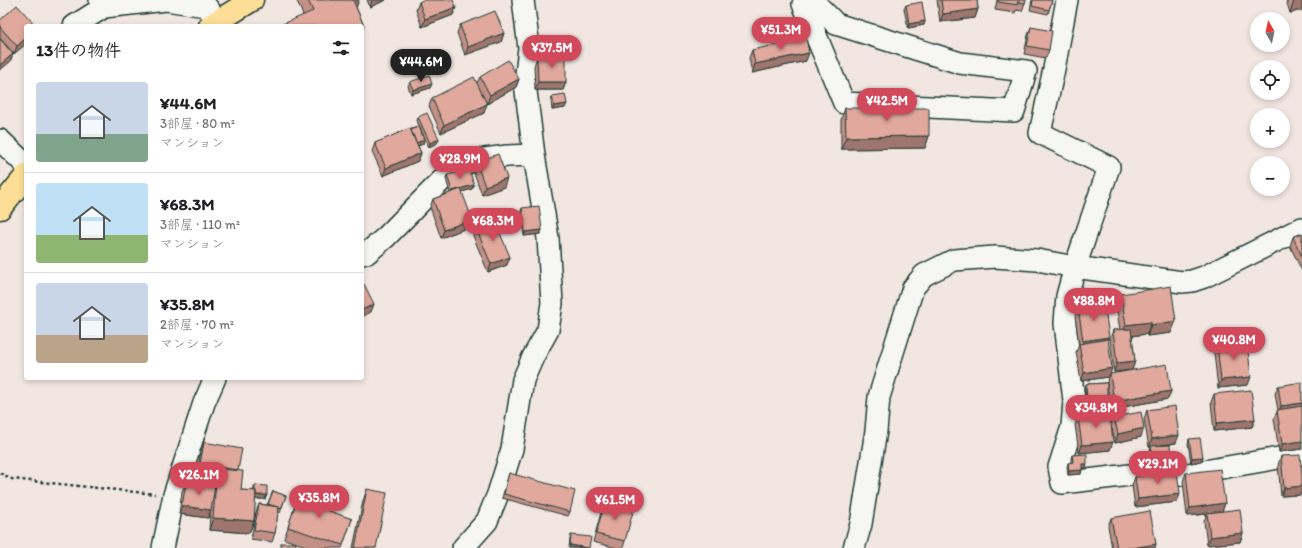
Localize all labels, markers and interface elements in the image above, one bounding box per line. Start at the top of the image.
north arrow [1250,12,1290,52]
map controls [1250,12,1290,196]
pin: ¥51.3M [748,17,814,51]
text: ¥51.3M [761,22,801,37]
pin: ¥37.5M [519,35,585,69]
icon: filters [330,37,352,59]
text: 13件の物件 [36,40,121,60]
text: ¥37.5M [531,40,573,55]
pin: ¥44.6M [388,49,454,83]
text: ¥44.6M [399,54,443,69]
button: locate [1250,60,1290,100]
pin: ¥42.5M [854,88,920,122]
text: ¥44.6M [160,93,217,113]
text: ¥42.5M [866,93,908,108]
icon: home [68,98,116,146]
button: + [1250,108,1290,148]
text: 3部屋 · 80 m² [160,116,235,131]
text: マンション [160,135,224,150]
pin: ¥28.9M [427,146,493,180]
text: ¥28.9M [439,151,481,166]
button: − [1250,156,1290,196]
text: ¥68.3M [160,194,215,214]
icon: home [68,199,116,247]
pin: ¥68.3M [460,208,526,242]
text: ¥68.3M [472,213,514,228]
text: 3部屋 · 110 m² [160,217,240,232]
text: マンション [160,236,224,251]
pin: ¥88.8M [1061,288,1127,322]
text: ¥88.8M [1073,293,1115,308]
text: ¥35.8M [160,294,215,314]
icon: home [68,299,116,347]
text: 2部屋 · 70 m² [160,317,234,332]
pin: ¥40.8M [1201,327,1267,361]
text: ¥40.8M [1212,332,1256,347]
text: マンション [160,336,224,351]
pin: ¥34.8M [1063,395,1129,429]
text: ¥34.8M [1075,400,1117,415]
pin: ¥29.1M [1125,451,1191,485]
text: ¥29.1M [1138,456,1178,471]
pin: ¥26.1M [166,462,232,496]
text: ¥26.1M [179,467,219,482]
pin: ¥35.8M [286,485,352,519]
pin: ¥61.5M [582,487,648,521]
text: ¥35.8M [298,490,340,505]
text: ¥61.5M [595,492,635,507]

